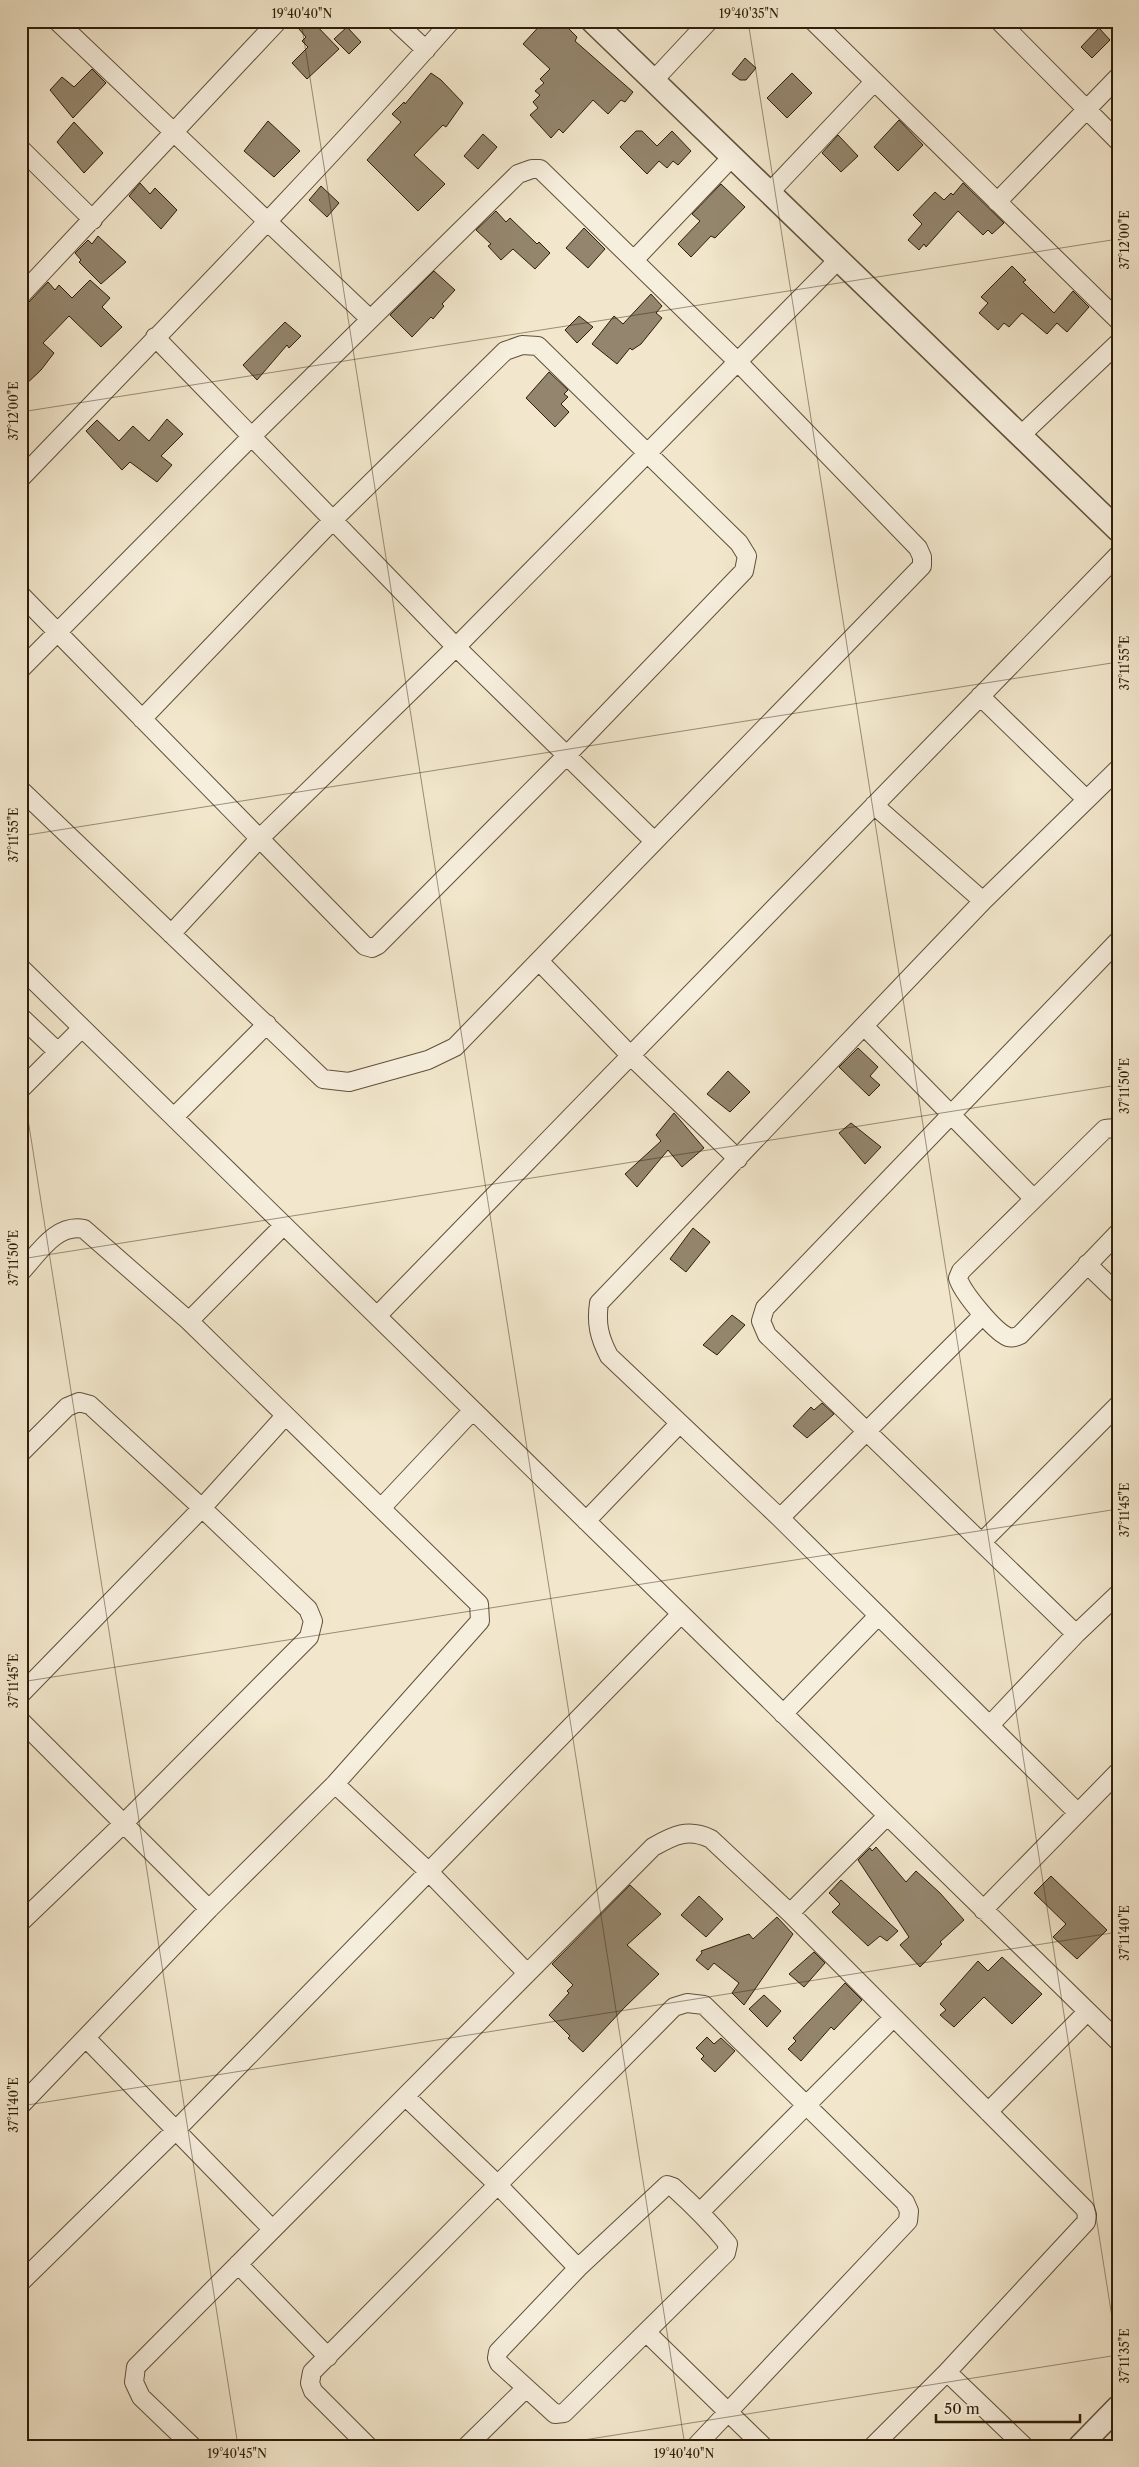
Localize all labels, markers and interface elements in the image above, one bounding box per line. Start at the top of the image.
text: 19°40'40"N [272,6,332,21]
text: 19°40'35"N [719,6,779,21]
text: 37°12'00"E [1117,211,1132,269]
text: 37°12'00"E [6,382,21,440]
text: 37°11'55"E [1117,636,1132,690]
text: 37°11'55"E [6,808,21,862]
text: 37°11'50"E [1117,1058,1132,1114]
text: 37°11'50"E [6,1230,21,1286]
text: 37°11'45"E [1117,1483,1132,1537]
text: 37°11'45"E [6,1654,21,1708]
text: 37°11'40"E [1117,1905,1132,1961]
text: 37°11'40"E [6,2077,21,2133]
text: 37°11'35"E [1117,2329,1132,2383]
scale bar [936,2392,1080,2424]
text: 50 m [944,2399,980,2418]
text: 19°40'45"N [207,2446,267,2461]
text: 19°40'40"N [654,2446,714,2461]

